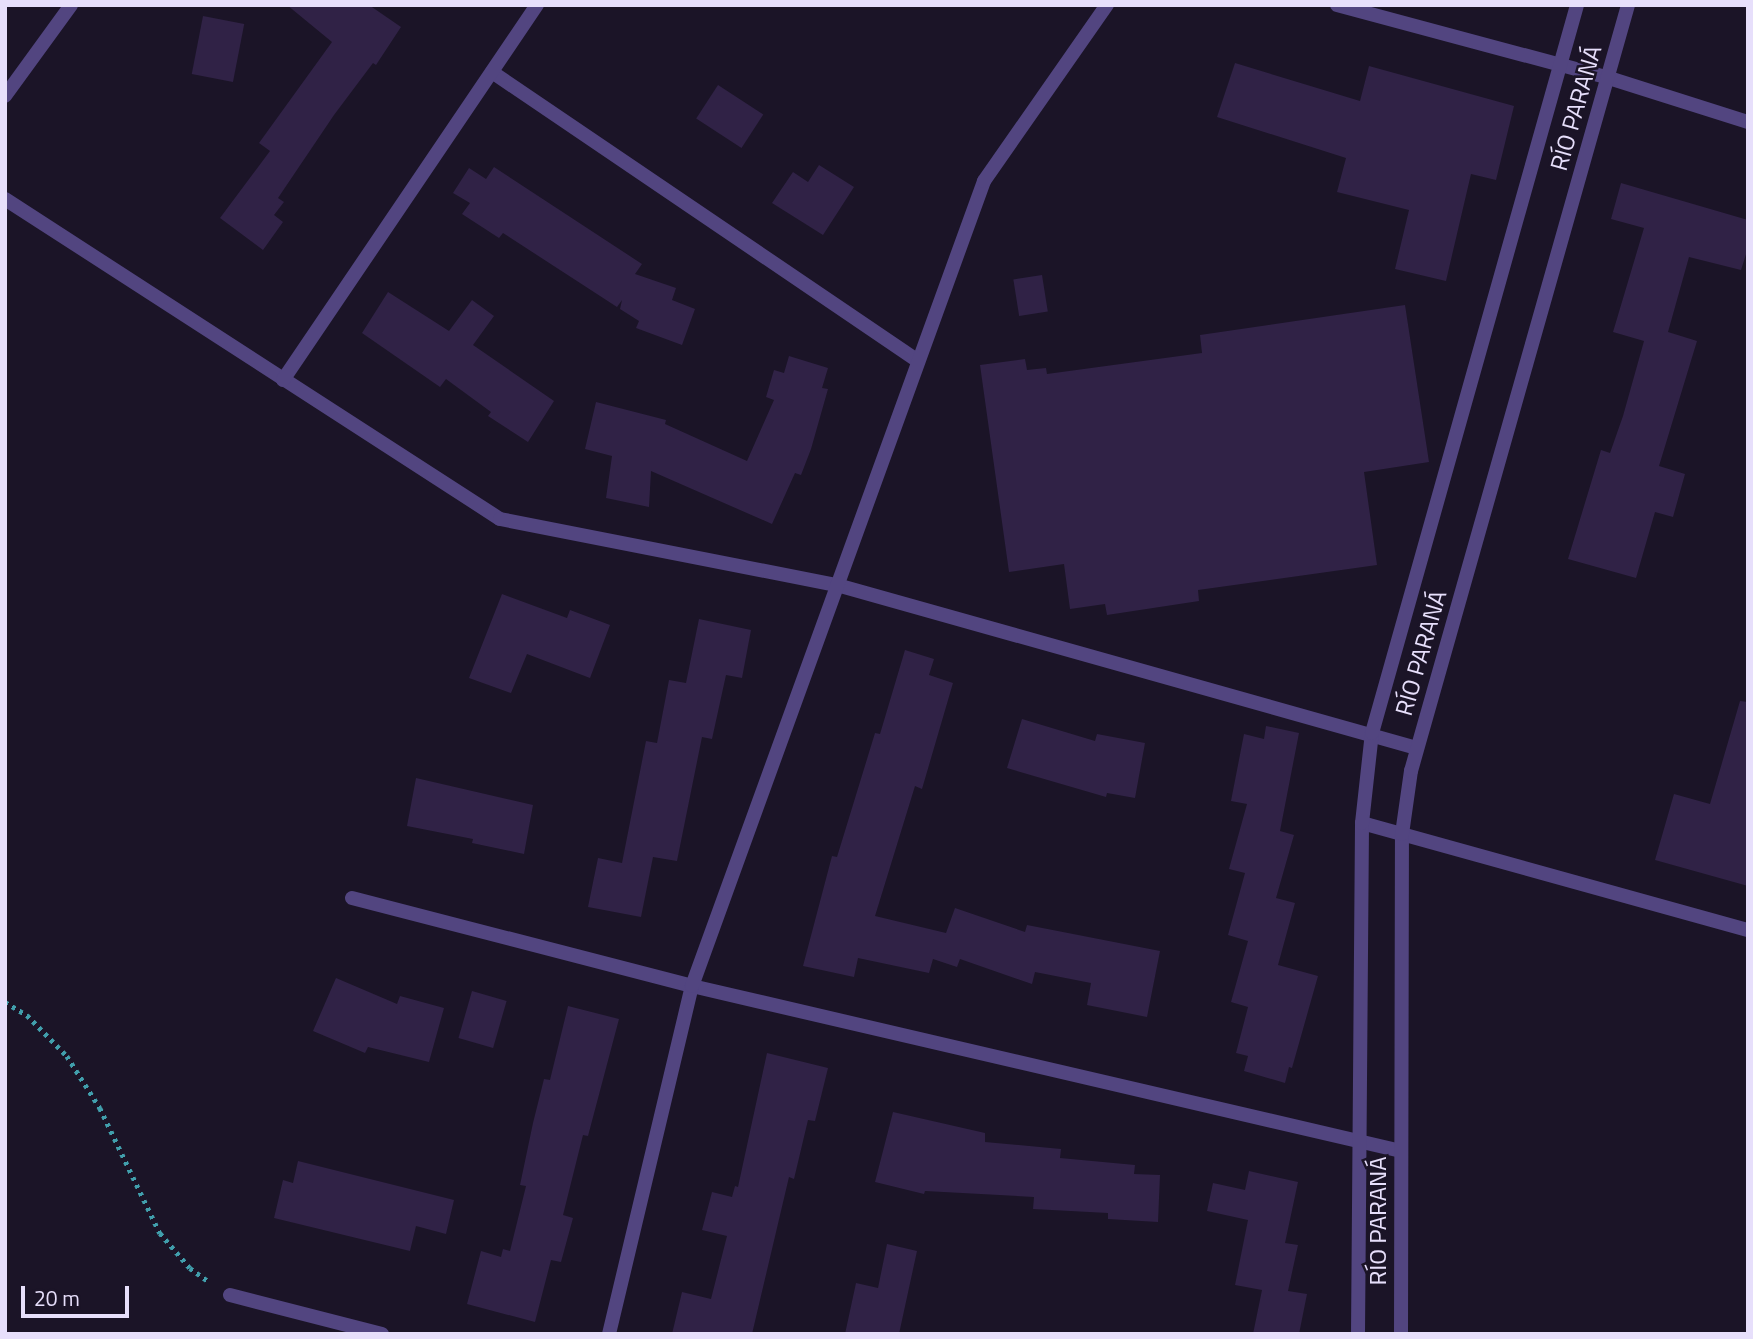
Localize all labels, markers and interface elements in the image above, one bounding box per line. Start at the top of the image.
street label: RÍO PARANÁ [1544,42,1608,174]
street label: RÍO PARANÁ [1389,587,1453,719]
street label: RÍO PARANÁ [1364,1156,1392,1286]
scale bar [24,1272,133,1316]
text: 20 m [34,1282,80,1314]

